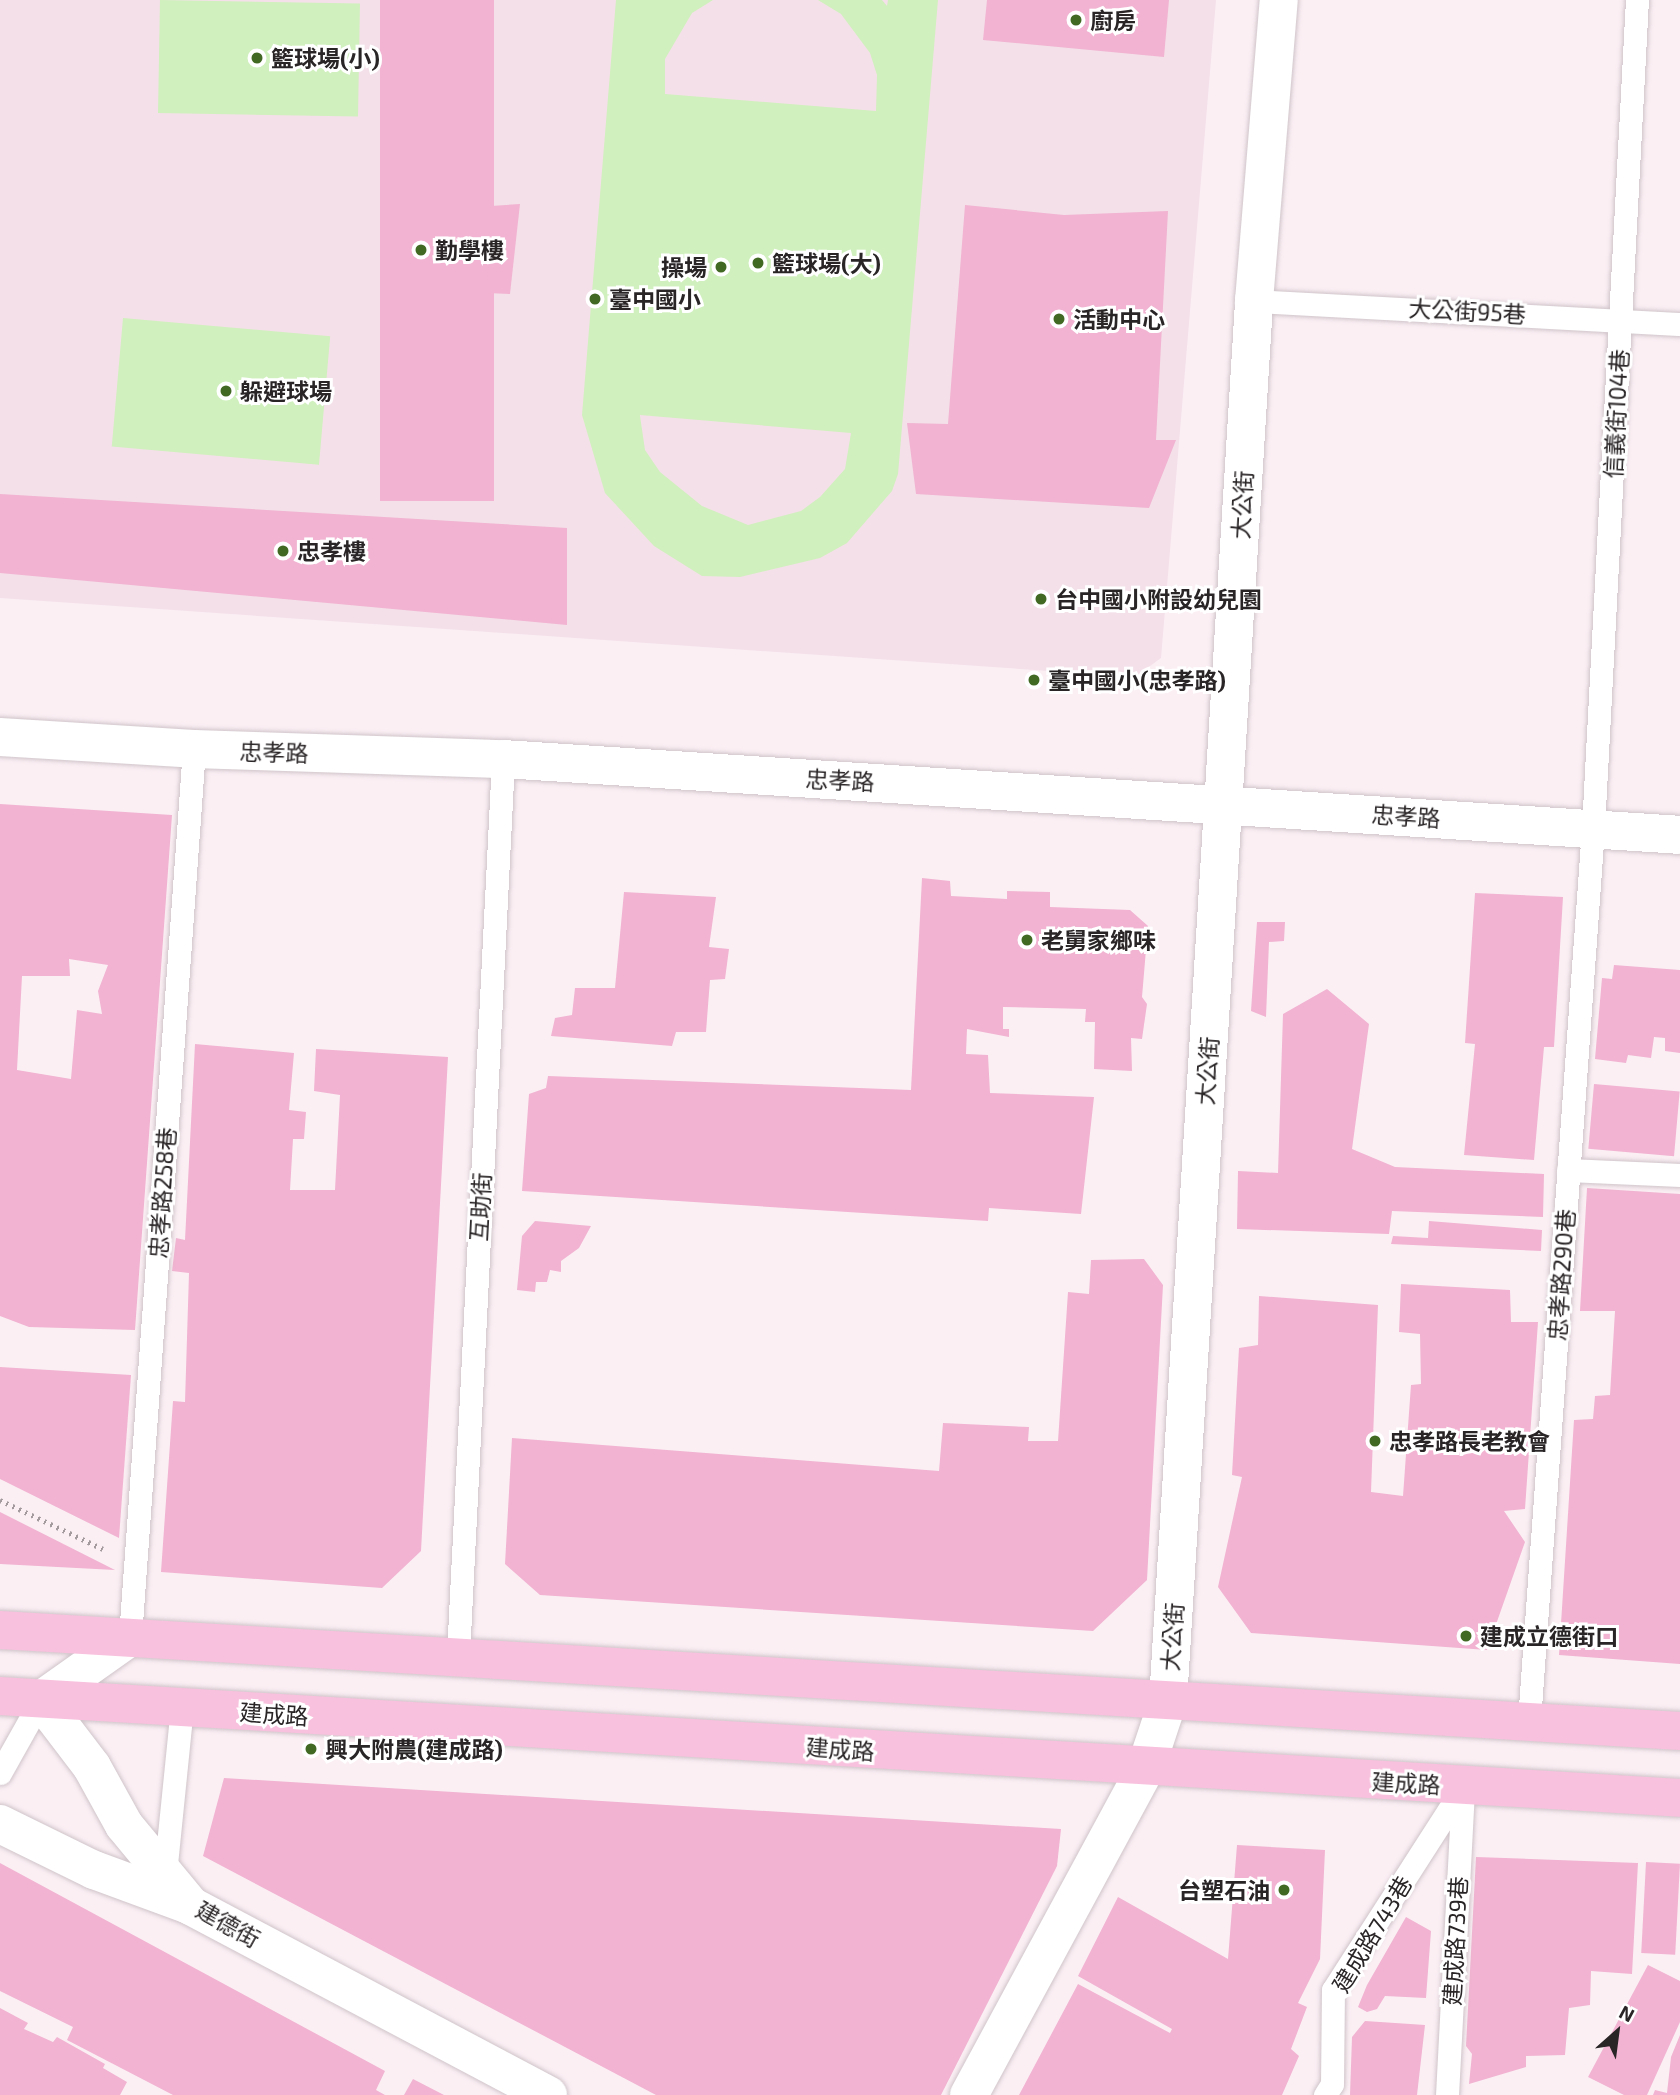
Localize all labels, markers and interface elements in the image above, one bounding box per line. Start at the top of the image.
place label: 廚房 [1090,6,1136,34]
marker: 廚房 [1068,12,1084,28]
place label: 籃球場(小) [271,44,380,72]
marker: 籃球場(小) [249,50,265,66]
place label: 勤學樓 [435,236,504,264]
marker: 勤學樓 [413,242,429,258]
place label: 籃球場(大) [772,249,881,277]
place label: 操場 [661,253,707,281]
marker: 籃球場(大) [750,255,766,271]
marker: 操場 [713,259,729,275]
place label: 臺中國小 [609,285,701,313]
marker: 臺中國小 [587,291,603,307]
street label: 大公街95巷 [1408,294,1526,328]
place label: 活動中心 [1073,305,1165,333]
marker: 活動中心 [1051,311,1067,327]
street label: 信義街104巷 [1599,349,1633,479]
place label: 躲避球場 [240,377,332,405]
marker: 躲避球場 [218,383,234,399]
street label: 大公街 [1226,470,1258,540]
place label: 忠孝樓 [297,537,366,565]
marker: 忠孝樓 [275,543,291,559]
place label: 台中國小附設幼兒園 [1055,585,1262,613]
marker: 台中國小附設幼兒園 [1033,591,1049,607]
place label: 臺中國小(忠孝路) [1048,666,1226,694]
marker: 臺中國小(忠孝路) [1026,672,1042,688]
street label: 忠孝路 [239,737,309,767]
street label: 忠孝路 [805,764,875,796]
street label: 忠孝路 [1371,800,1441,832]
place label: 老舅家鄉味 [1041,926,1156,954]
marker: 老舅家鄉味 [1019,932,1035,948]
street label: 大公街 [1191,1036,1223,1106]
street label: 忠孝路258巷 [144,1127,180,1259]
street label: 互助街 [464,1172,496,1242]
street label: 忠孝路290巷 [1543,1208,1579,1342]
place label: 忠孝路長老教會 [1389,1427,1550,1455]
marker: 忠孝路長老教會 [1367,1433,1383,1449]
street label: 大公街 [1156,1602,1188,1672]
place label: 建成立德街口 [1480,1622,1618,1650]
marker: 建成立德街口 [1458,1628,1474,1644]
street label: 建成路 [239,1698,309,1730]
street label: 建成路 [805,1733,875,1765]
place label: 興大附農(建成路) [325,1735,503,1763]
marker: 興大附農(建成路) [303,1741,319,1757]
street label: 建成路 [1371,1767,1441,1799]
street label: 建成路743巷 [1327,1871,1417,1997]
place label: 台塑石油 [1178,1876,1270,1904]
street label: 建成路739巷 [1438,1876,1472,2006]
marker: 台塑石油 [1276,1882,1292,1898]
street label: 建德街 [191,1895,265,1953]
north arrow [1582,1997,1652,2067]
text: N [1616,2000,1639,2026]

